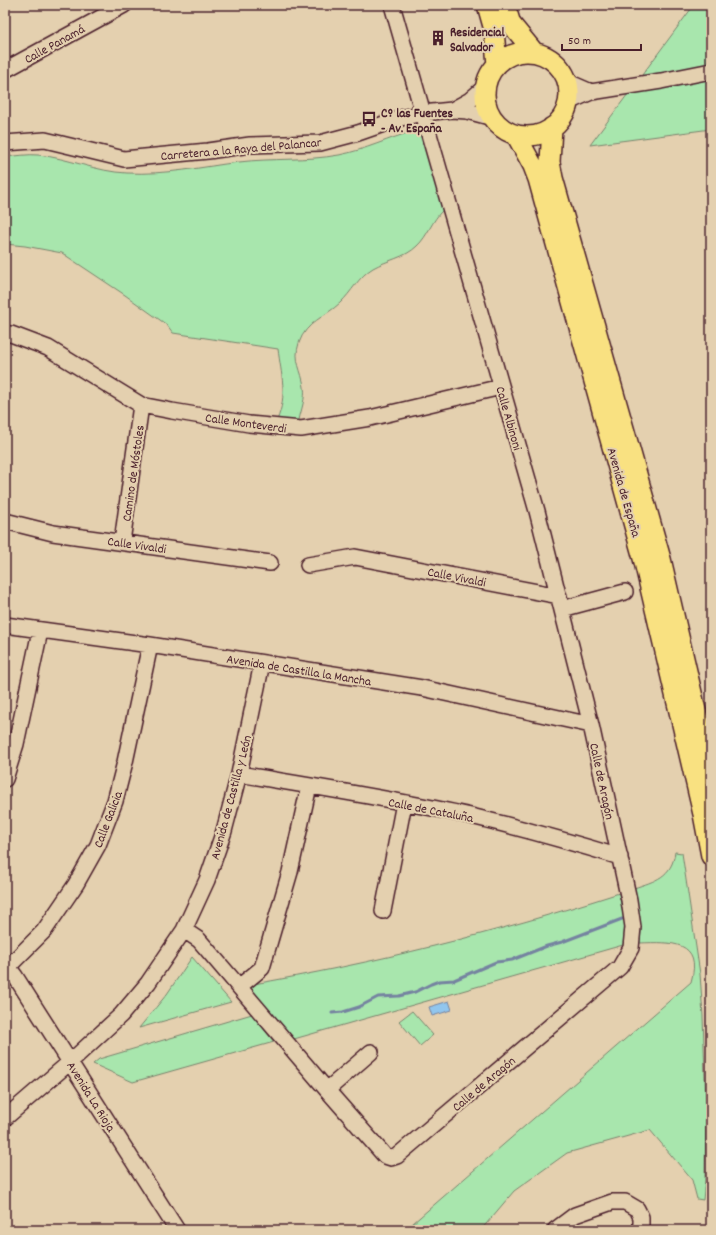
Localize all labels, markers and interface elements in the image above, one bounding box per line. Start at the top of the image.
street label: Calle Panamá [21,20,90,70]
place label: Residencial Salvador [450,24,505,58]
scale bar [562,26,641,52]
building icon: Residencial Salvador [429,29,447,47]
text: 50 m [568,33,591,50]
place label: Cº las Fuentes - Av. España [381,105,453,139]
bus stop icon: Cº las Fuentes - Av. España [360,110,378,128]
street label: Carretera a la Raya del Palancar [160,134,323,167]
street label: Calle Albinoni [489,384,526,454]
street label: Calle Monteverdi [204,409,288,440]
street label: Camino de Móstoles [118,424,151,523]
street label: Avenida de España [601,446,645,540]
street label: Calle Vivaldi [106,533,168,560]
street label: Calle Vivaldi [426,563,488,594]
street label: Avenida de Castilla la Mancha [225,651,373,692]
street label: Avenida de Castilla y León [207,733,258,862]
street label: Calle de Aragón [583,742,618,821]
street label: Calle Galicia [90,788,129,851]
street label: Calle de Cataluña [386,794,476,829]
street label: Calle de Aragón [449,1053,520,1117]
street label: Avenida La Rioja [61,1058,120,1137]

